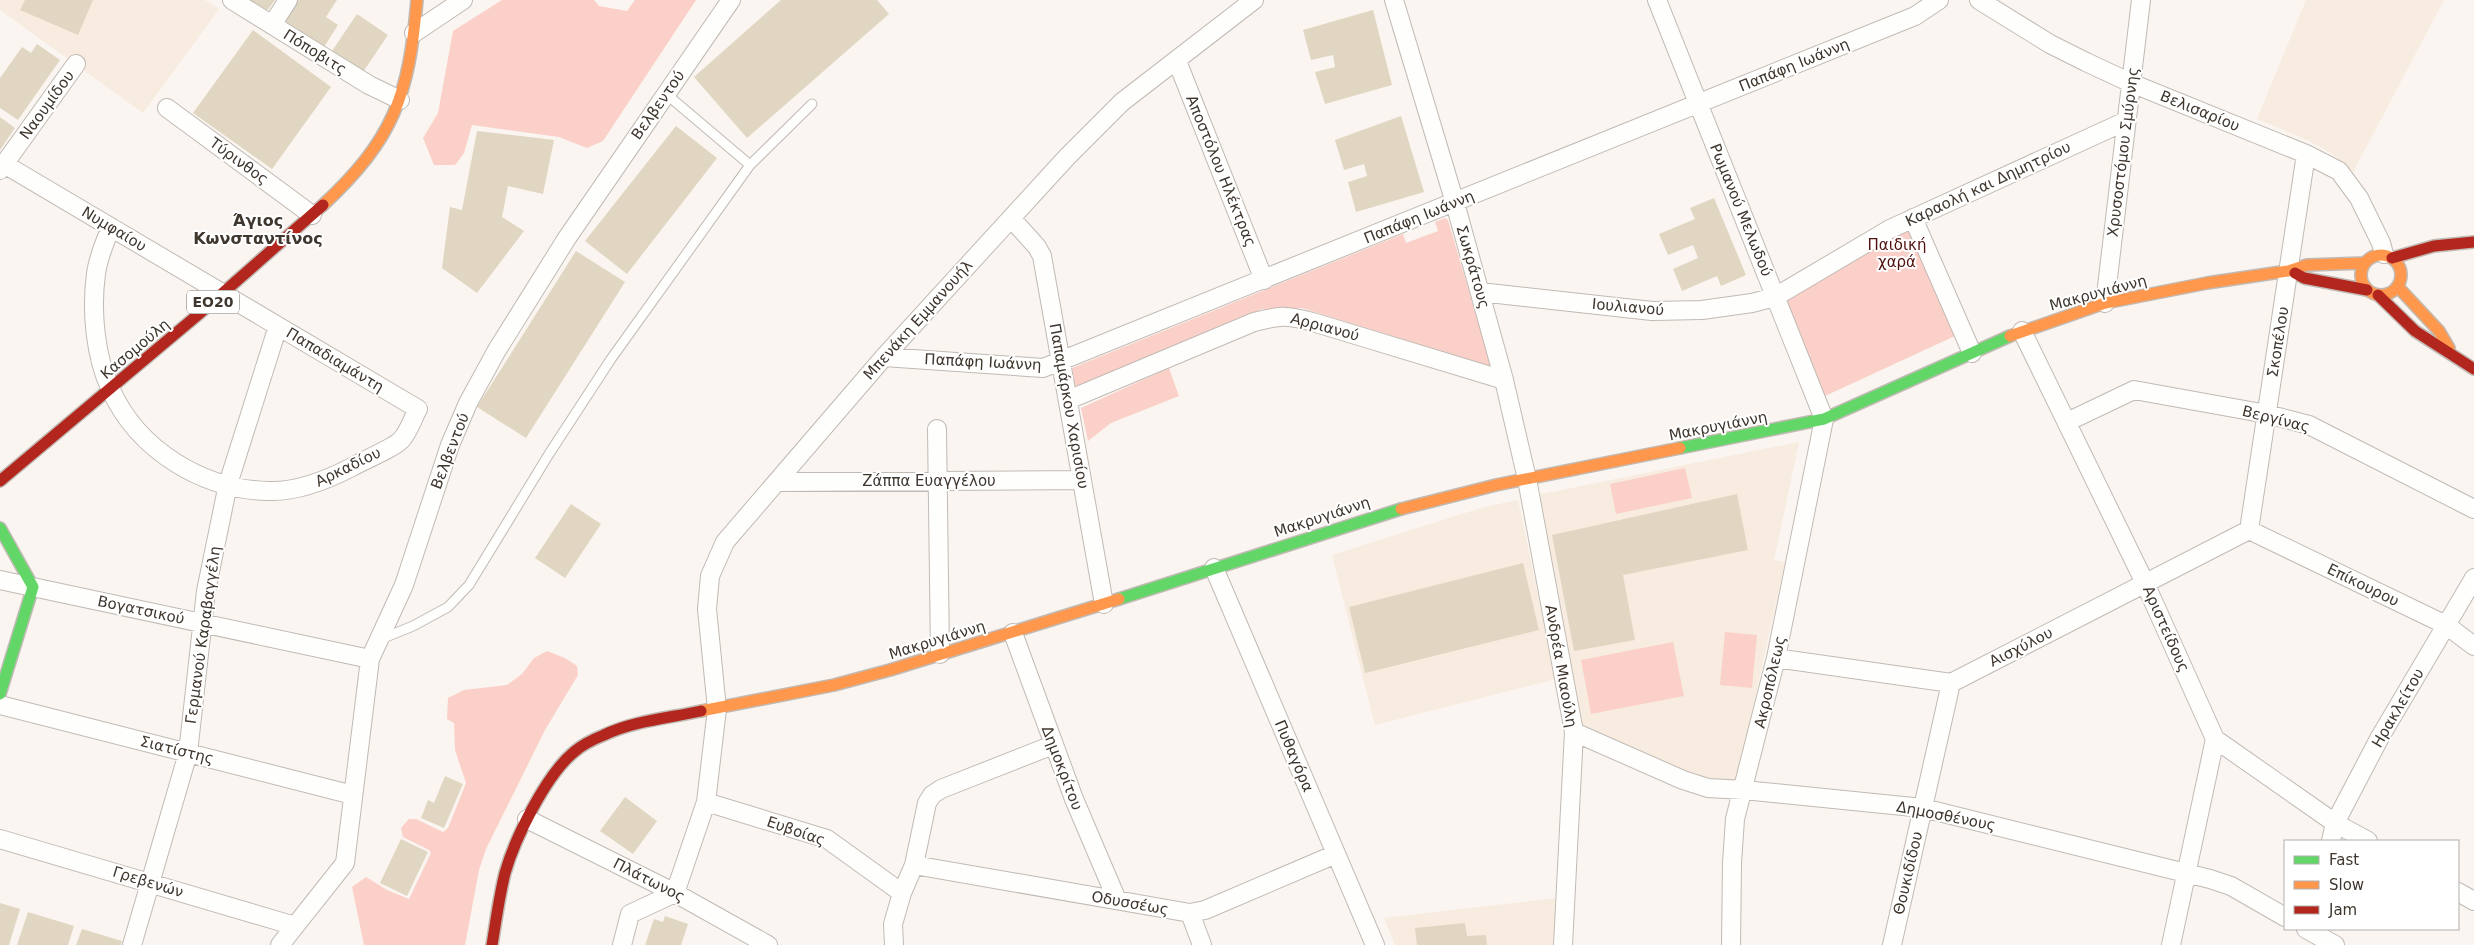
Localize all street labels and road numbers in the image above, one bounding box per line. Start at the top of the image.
street label: Πόποβιτς [280,26,350,78]
street label: Παπάφη Ιωάννη [1736,35,1852,95]
street label: Χρυσοστόμου Σμύρνης [2104,66,2142,238]
street label: Ναουμίδου [16,67,78,143]
street label: Βελβεντού [628,67,688,143]
street label: Βελισαρίου [2158,87,2242,135]
street label: Αποστόλου Ηλέκτρας [1182,93,1260,249]
street label: Τύρινθος [205,133,272,188]
street label: Καραολή και Δημητρίου [1902,138,2074,230]
street label: Ρωμανού Μελωδού [1706,141,1776,279]
street label: Παπάφη Ιωάννη [1361,187,1477,247]
street label: Νυμφαίου [78,203,150,255]
street label: Σωκράτους [1452,223,1494,311]
street label: Μπενάκη Εμμανουήλ [860,256,976,383]
street label: Μακρυγιάννη [2047,271,2149,315]
road number: ΕΟ20 [187,290,239,314]
street label: Ιουλιανού [1591,295,1665,319]
street label: Σκοπέλου [2264,305,2292,379]
street label: Αρριανού [1289,309,1361,345]
street label: Κασομούλη [97,315,173,383]
street label: Παπαμάρκου Χαρισίου [1046,322,1092,490]
street label: Παπαδιαμάντη [283,324,387,396]
street label: Παπάφη Ιωάννη [924,350,1042,374]
street label: Βεργίνας [2240,402,2312,436]
street label: Μακρυγιάννη [1667,408,1769,444]
street label: Βελβεντού [427,410,473,492]
street label: Αρκαδίου [312,443,384,491]
street label: Ζάππα Ευαγγέλου [862,472,996,490]
street label: Μακρυγιάννη [1272,493,1372,541]
street label: Γερμανού Καραβαγγέλη [182,545,224,725]
street label: Επίκουρου [2324,560,2402,610]
street label: Αριστείδους [2139,583,2193,675]
street label: Βογατσικού [96,592,186,628]
street label: Ανδρέα Μιαούλη [1541,603,1581,729]
street label: Μακρυγιάννη [887,617,987,663]
street label: Αισχύλου [1986,623,2056,671]
street label: Ακροπόλεως [1751,634,1789,730]
street label: Ηρακλείτου [2368,665,2428,751]
street label: Πυθαγόρα [1271,717,1317,795]
street label: Δημοκρίτου [1038,723,1086,813]
street label: Σιατίστης [138,732,216,768]
street label: Δημοσθένους [1895,798,1997,834]
street label: Ευβoίας [764,813,828,849]
street label: Θουκιδίδου [1890,830,1926,916]
street label: Πλάτωνος [610,854,688,906]
street label: Γρεβενών [110,863,186,901]
street label: Οδυσσέως [1090,887,1170,919]

